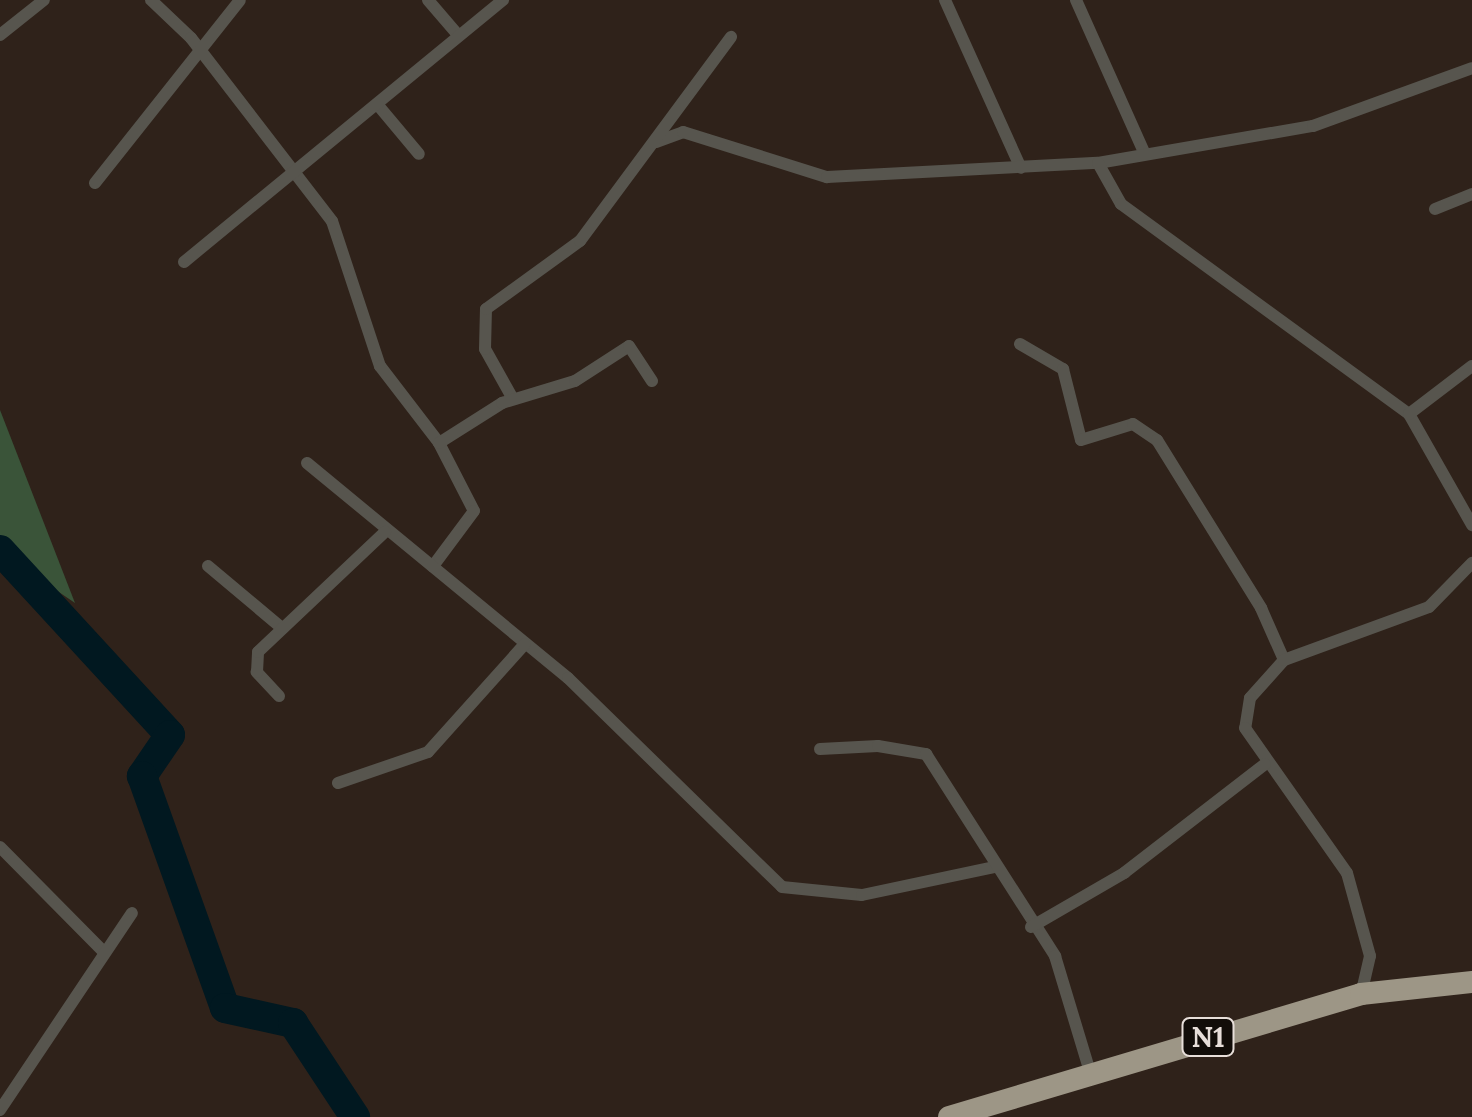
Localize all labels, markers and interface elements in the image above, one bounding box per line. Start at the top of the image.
road number: N1 [1180,1014,1236,1060]

